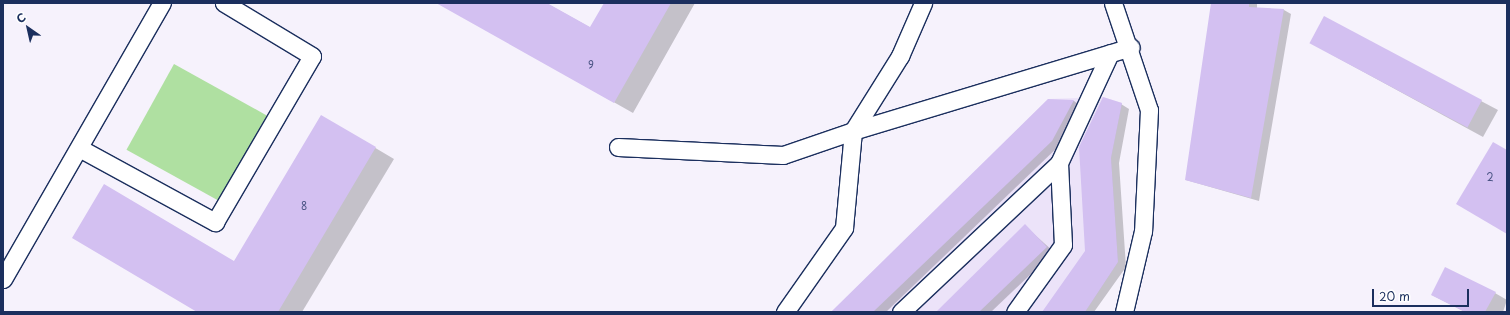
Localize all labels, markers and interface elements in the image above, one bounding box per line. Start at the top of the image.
north arrow [8,8,48,48]
text: С [13,8,29,27]
house number: 9 [588,59,594,71]
house number: 2 [1486,171,1494,183]
house number: 8 [301,200,307,212]
scale bar [1374,281,1471,307]
text: 20 m [1379,287,1410,305]

